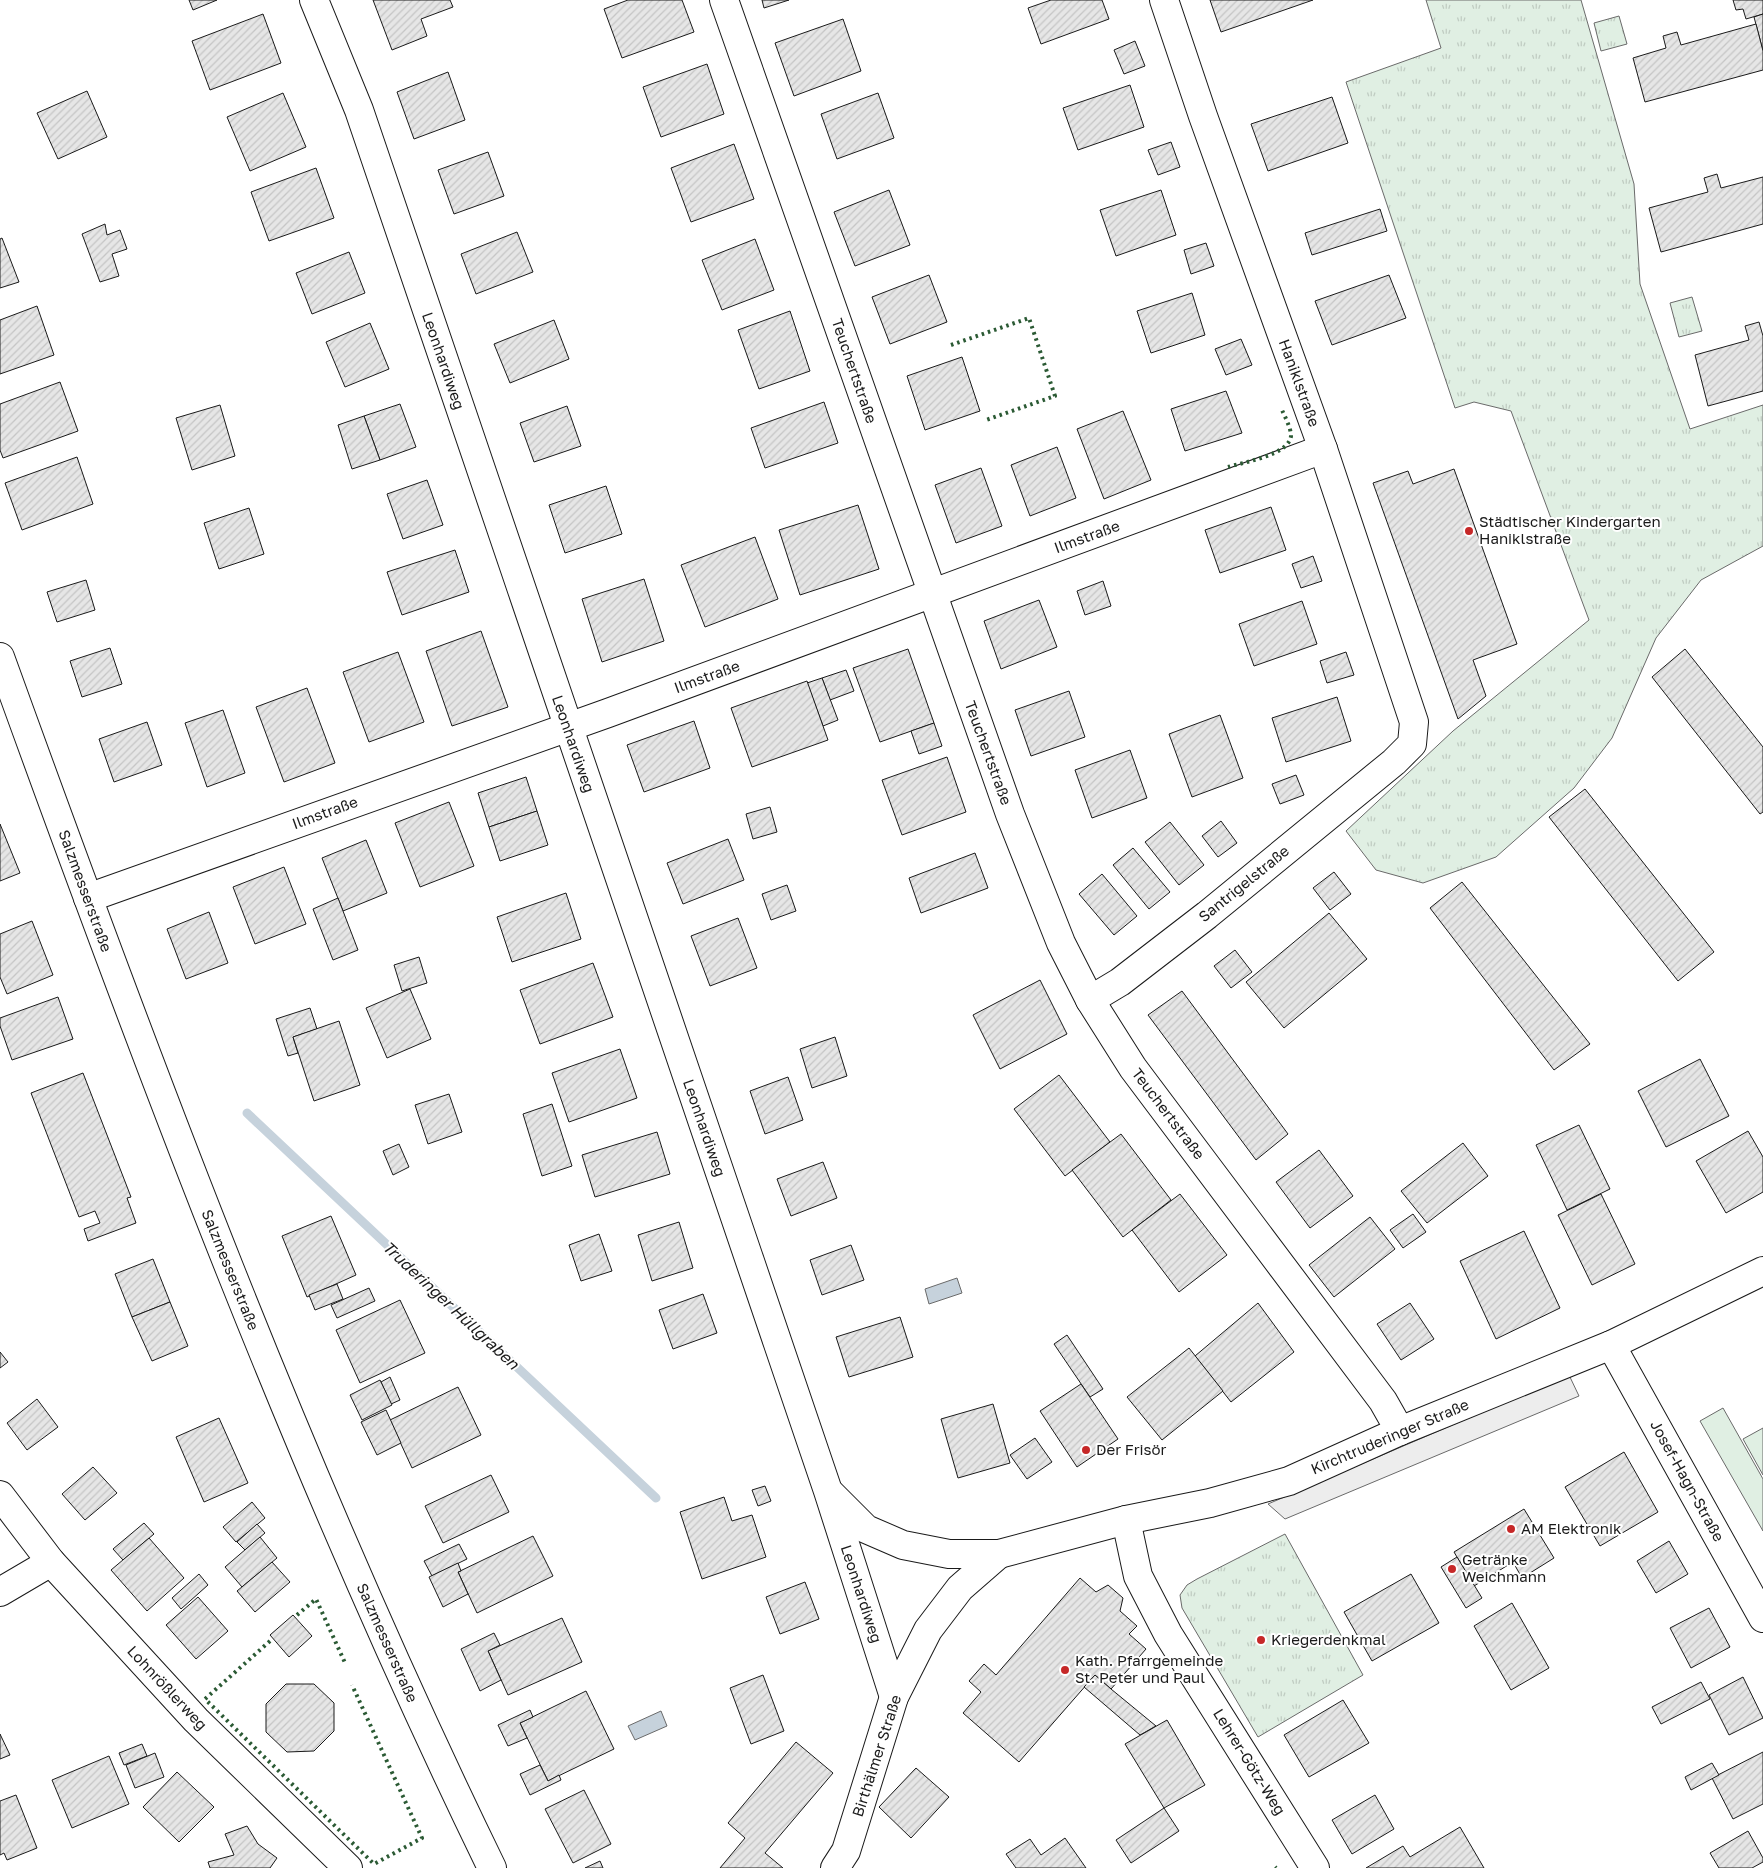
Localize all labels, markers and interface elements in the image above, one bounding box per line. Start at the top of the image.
street label: Leonhardiweg [419,310,469,412]
street label: Teuchertstraße [829,316,881,426]
street label: Haniklstraße [1276,336,1324,429]
place label: Städtischer Kindergarten Haniklstraße [1479,512,1661,547]
street label: Ilmstraße [1051,516,1122,556]
marker: Städtischer Kindergarten Haniklstraße [1463,525,1475,537]
street label: Ilmstraße [671,656,742,696]
street label: Leonhardiweg [549,693,599,795]
street label: Teuchertstraße [962,698,1016,807]
street label: Ilmstraße [289,792,360,832]
street label: Salzmesserstraße [55,827,116,954]
street label: Santrigelstraße [1194,841,1293,925]
street label: Teuchertstraße [1129,1064,1209,1163]
street label: Leonhardiweg [680,1077,730,1179]
street label: Salzmesserstraße [198,1207,263,1333]
water label: Truderinger Hüllgraben [379,1237,524,1374]
street label: Kirchtruderinger Straße [1308,1395,1471,1478]
street label: Josef-Hagn-Straße [1647,1417,1729,1544]
place label: Der Frisör [1096,1440,1167,1458]
marker: Der Frisör [1080,1444,1092,1456]
place label: AM Elektronik [1521,1519,1622,1537]
marker: AM Elektronik [1505,1523,1517,1535]
street label: Leonhardiweg [838,1542,886,1645]
place label: Getränke Weichmann [1462,1550,1546,1585]
marker: Getränke Weichmann [1446,1563,1458,1575]
street label: Salzmesserstraße [354,1580,422,1705]
place label: Kriegerdenkmal [1271,1630,1386,1648]
marker: Kriegerdenkmal [1255,1634,1267,1646]
street label: Lohnrößlerweg [124,1641,211,1733]
place label: Kath. Pfarrgemeinde St. Peter und Paul [1075,1651,1224,1686]
marker: Kath. Pfarrgemeinde St. Peter und Paul [1059,1664,1071,1676]
street label: Birthälmer Straße [848,1692,904,1819]
street label: Lehrer-Götz-Weg [1210,1705,1290,1818]

